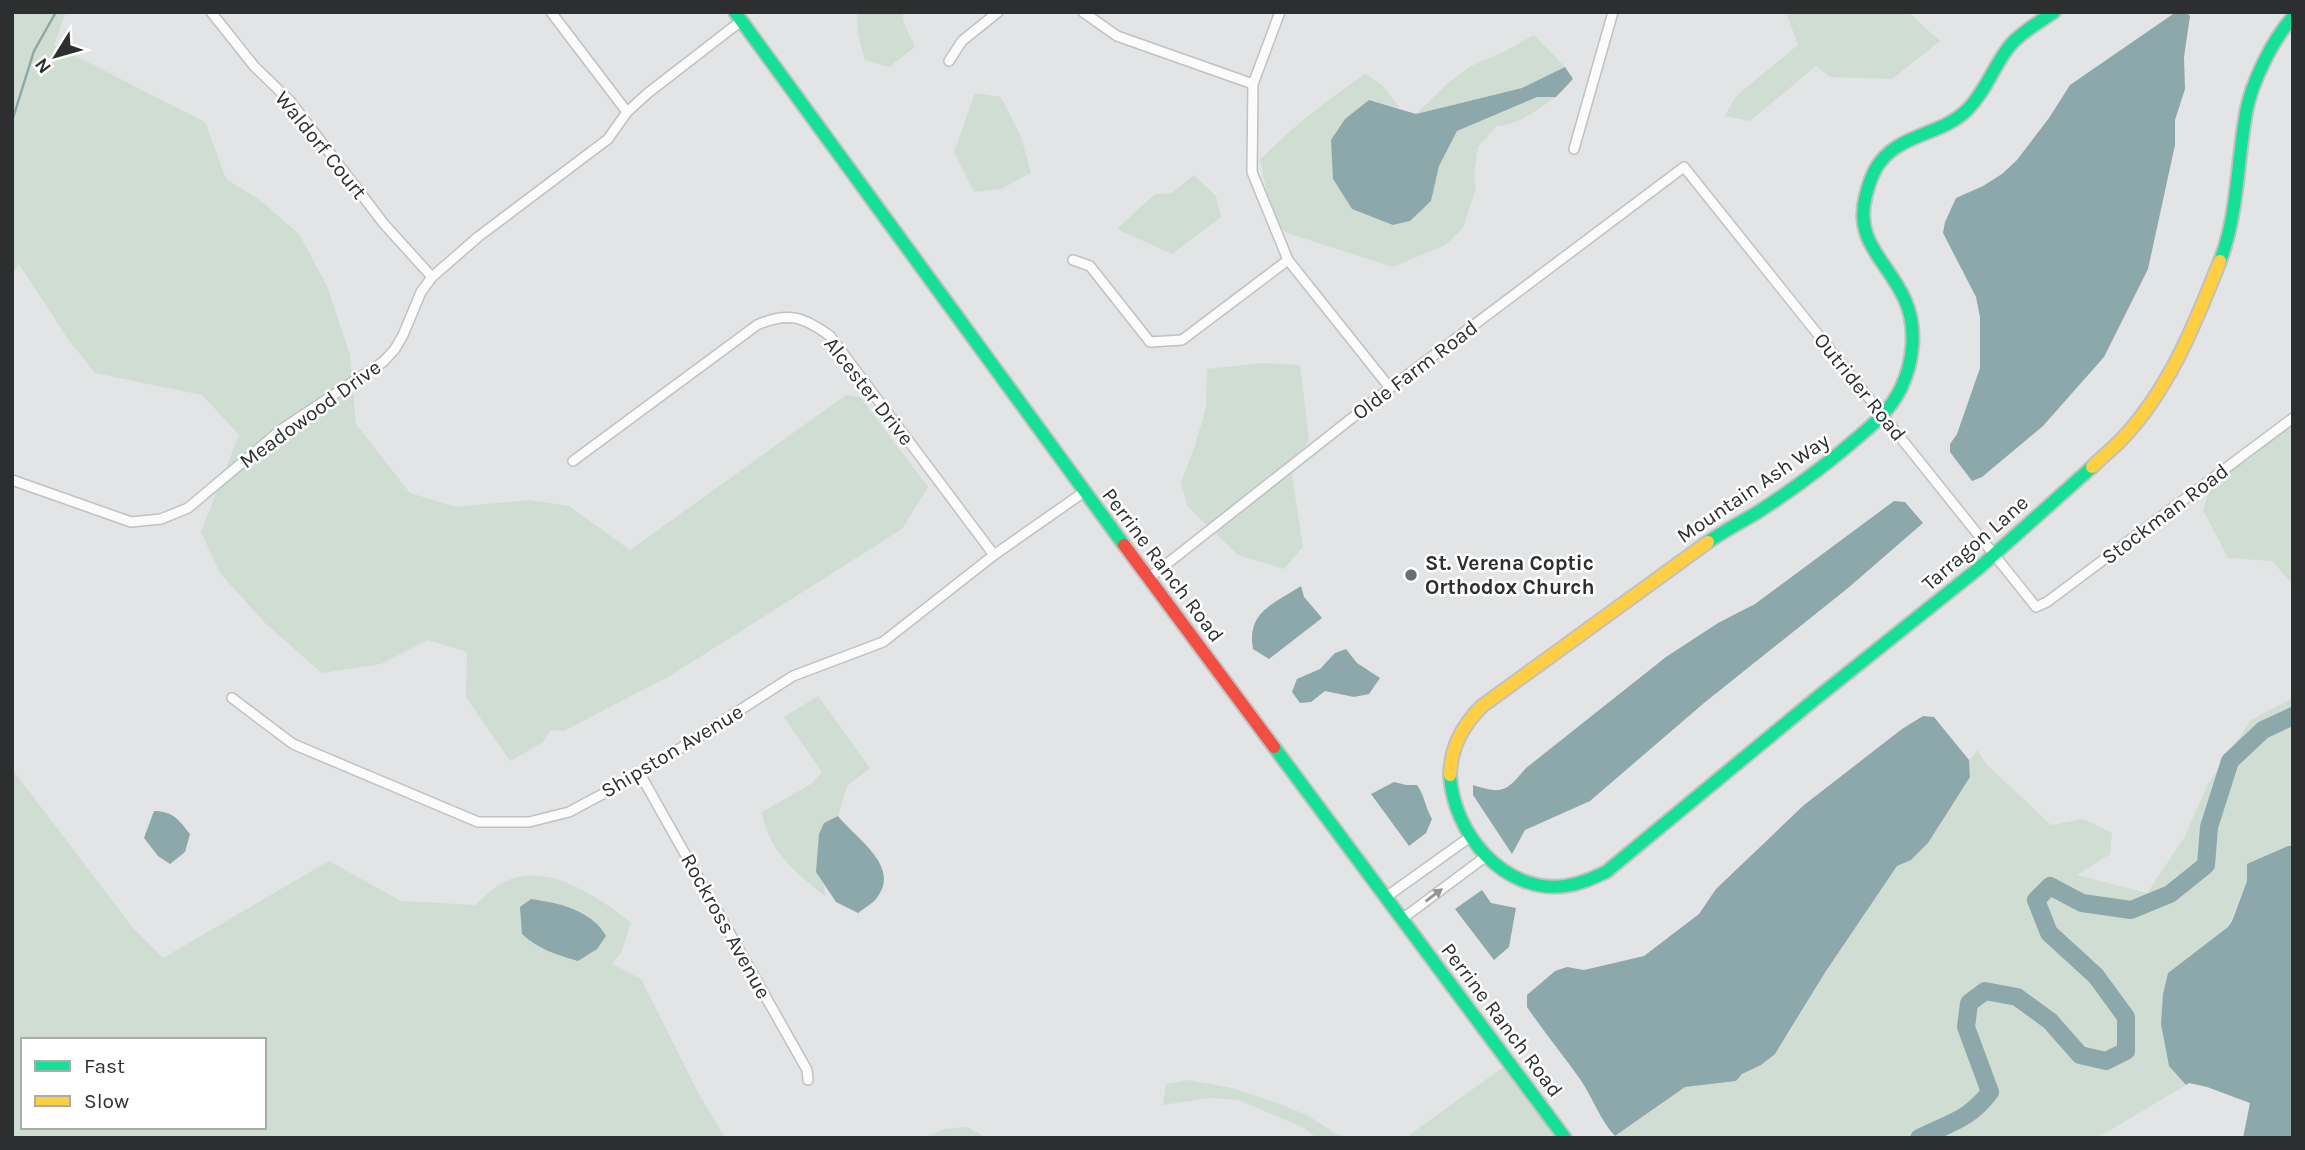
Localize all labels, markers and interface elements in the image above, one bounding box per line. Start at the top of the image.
north arrow [21,21,91,91]
text: N [30,54,56,78]
street label: Waldorf Court [270,86,372,204]
street label: Olde Farm Road [1348,315,1482,425]
street label: Outrider Road [1809,328,1911,446]
street label: Alcester Drive [819,332,919,450]
street label: Meadowood Drive [235,355,385,473]
street label: Mountain Ash Way [1672,428,1834,548]
street label: Stockman Road [2097,459,2233,569]
street label: Perrine Ranch Road [1097,483,1229,647]
street label: Tarragon Lane [1917,490,2033,596]
place label: St. Verena Coptic Orthodox Church [1425,551,1595,599]
marker: St. Verena Coptic Orthodox Church [1403,567,1419,583]
street label: Shipston Avenue [597,699,747,803]
street label: Rockross Avenue [676,849,776,1003]
one-way arrow [1425,888,1443,902]
street label: Perrine Ranch Road [1436,938,1568,1102]
legend [21,1038,266,1129]
text: Fast [84,1054,125,1078]
text: Slow [84,1089,129,1113]

